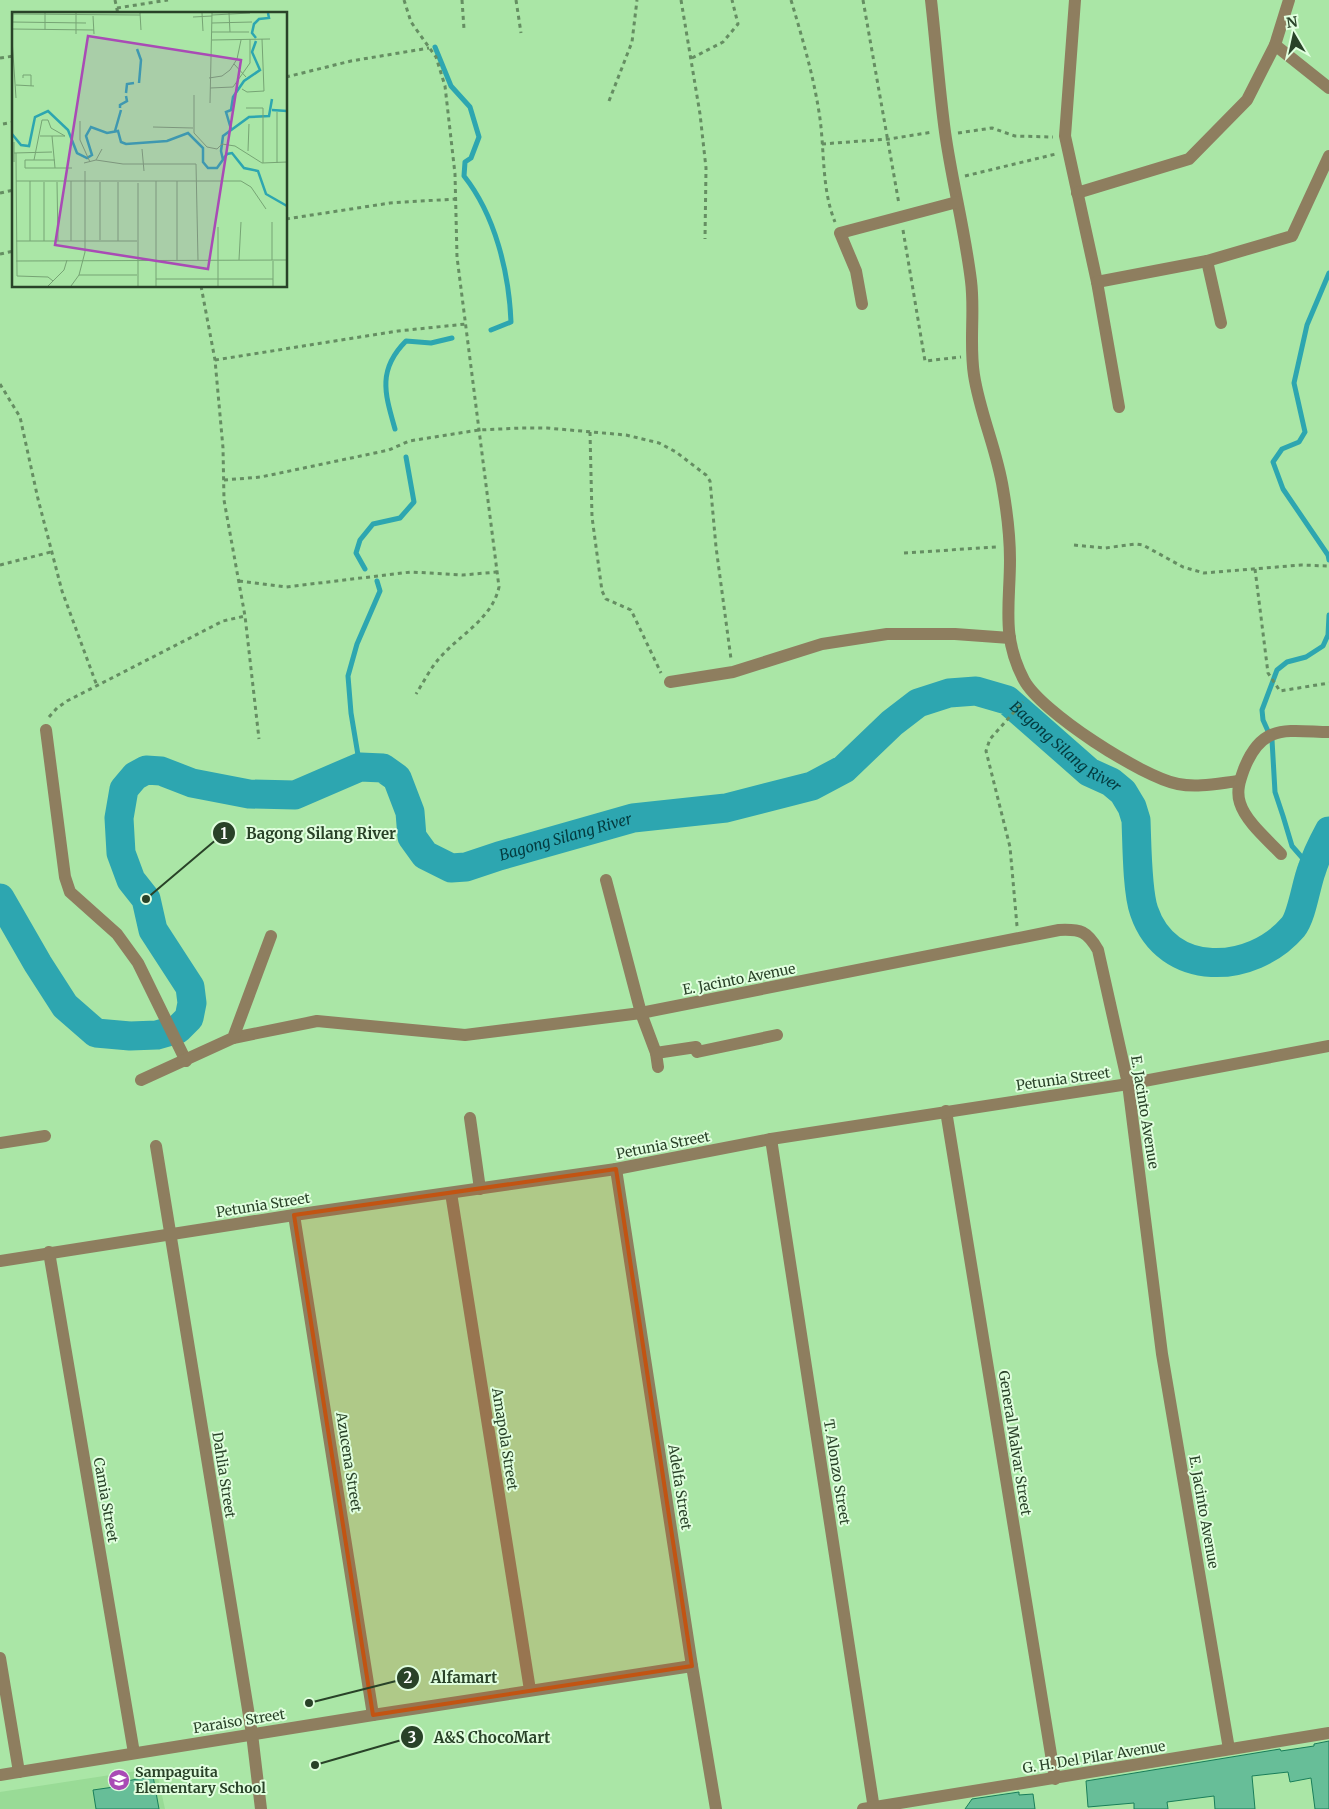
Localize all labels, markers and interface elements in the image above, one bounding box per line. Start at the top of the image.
north arrow [1269,10,1319,60]
inset map [12,12,288,288]
text: N [1285,12,1299,32]
water label: Bagong Silang River [1006,697,1126,796]
water label: Bagong Silang River [497,809,635,864]
callout: Bagong Silang River [211,818,406,848]
text: 1 [221,824,228,843]
text: Bagong Silang River [246,824,396,843]
street label: E. Jacinto Avenue [681,959,797,999]
street label: E. Jacinto Avenue [1127,1054,1163,1170]
street label: Petunia Street [1015,1063,1112,1095]
street label: Petunia Street [615,1127,712,1163]
street label: Petunia Street [215,1189,312,1221]
street label: General Malvar Street [995,1369,1035,1517]
street label: Amapola Street [488,1386,522,1492]
street label: Azucena Street [332,1410,366,1514]
street label: T. Alonzo Street [820,1418,854,1526]
street label: Dahlia Street [208,1431,240,1520]
street label: Adelfa Street [664,1442,696,1531]
street label: E. Jacinto Avenue [1185,1454,1223,1570]
street label: Camia Street [90,1456,122,1544]
callout: Alfamart [396,1663,507,1693]
text: 2 [404,1668,413,1687]
text: Alfamart [430,1668,497,1687]
street label: Paraiso Street [192,1705,287,1737]
callout: A&S ChocoMart [399,1722,560,1752]
text: 3 [408,1728,416,1747]
text: A&S ChocoMart [433,1728,550,1747]
street label: G. H. Del Pilar Avenue [1021,1737,1167,1777]
place label: Sampaguita Elementary School [135,1763,266,1797]
school or university icon: Sampaguita Elementary School [107,1768,131,1792]

